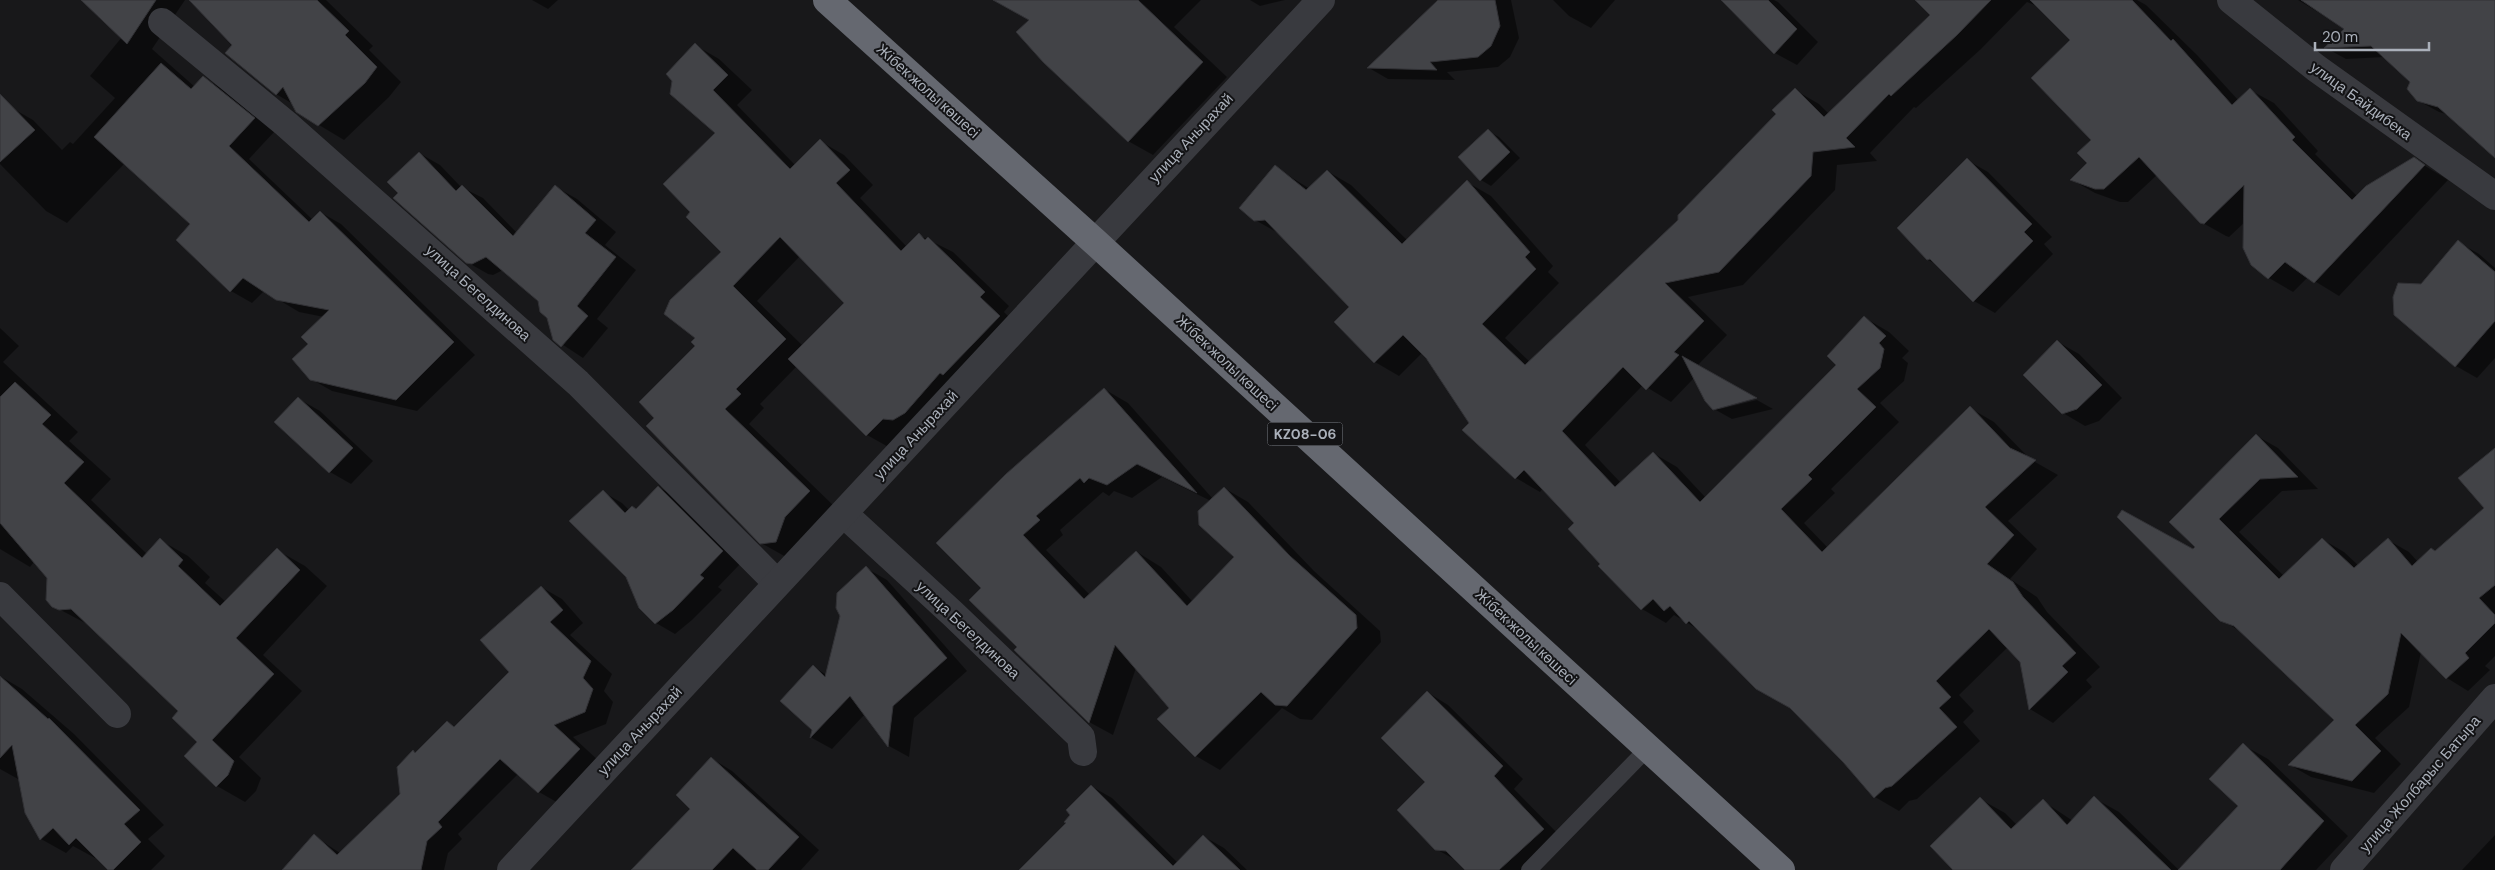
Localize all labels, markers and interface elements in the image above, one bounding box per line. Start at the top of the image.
scale bar [2315,20,2429,52]
text: 20 m [2322,27,2358,47]
street label: Жібек жолы көшесі [872,39,984,143]
street label: улица Байдибека [2306,57,2416,145]
street label: улица Анырахай [1144,89,1238,187]
street label: улица Бегелдинова [421,240,535,346]
street label: Жібек жолы көшесі [1172,311,1282,415]
street label: улица Анырахай [869,386,963,484]
road number: KZ08-06 [1268,422,1342,446]
street label: улица Бегелдинова [912,577,1025,684]
street label: Жібек жолы көшесі [1471,585,1581,689]
street label: улица Анырахай [593,682,687,780]
street label: улица Жолбарыс Батыра [2355,711,2485,857]

